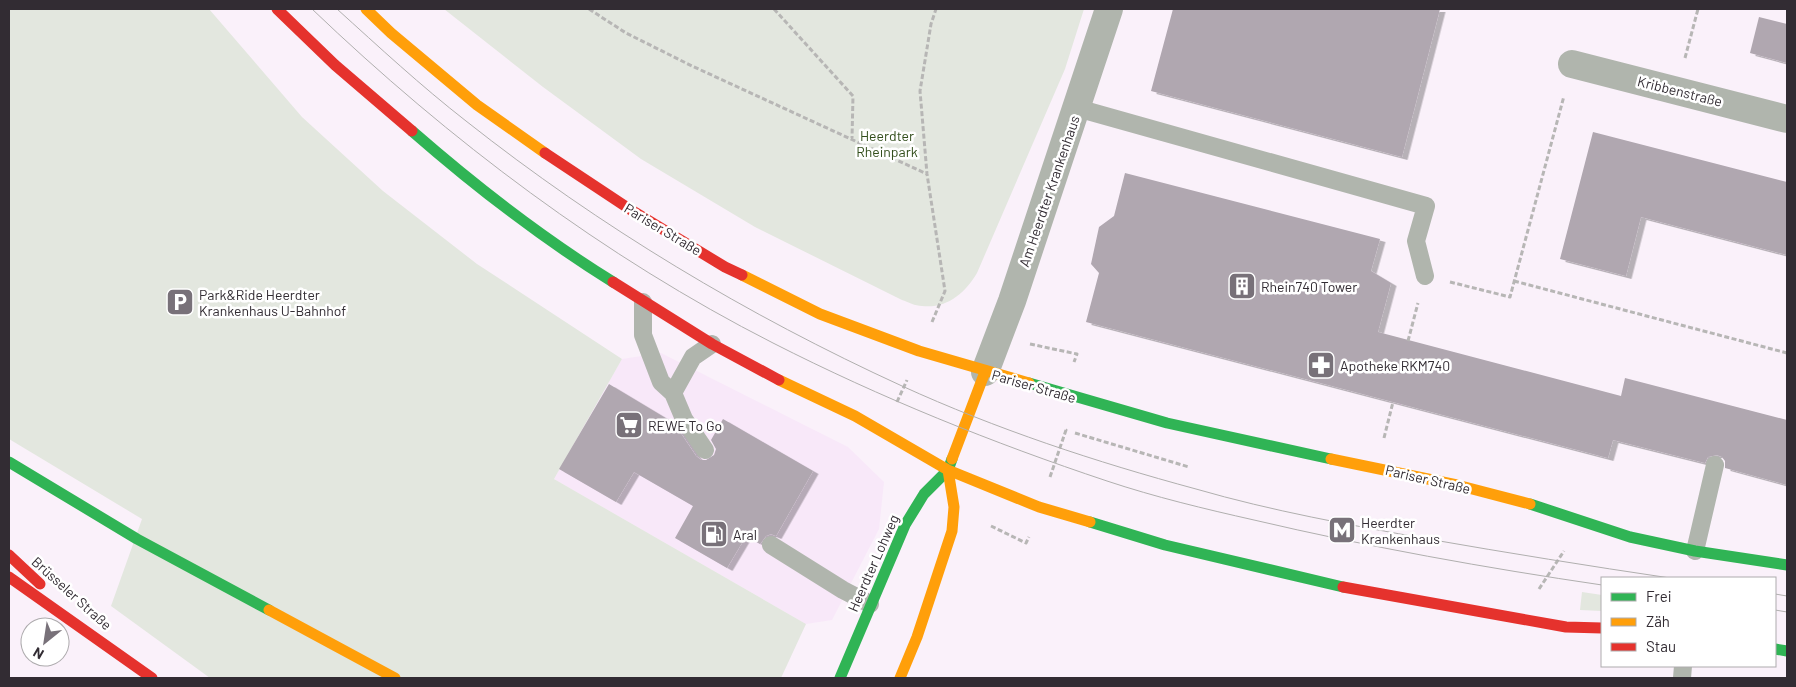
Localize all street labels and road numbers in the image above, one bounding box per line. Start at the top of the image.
street label: Kribbenstraße [1636,72,1724,110]
street label: Am Heerdter Krankenhaus [1015,113,1083,269]
street label: Pariser Straße [621,199,705,259]
street label: Pariser Straße [990,366,1078,406]
street label: Pariser Straße [1384,461,1472,497]
street label: Heerdter Lohweg [844,512,902,614]
street label: Brüsseler Straße [29,553,115,633]

